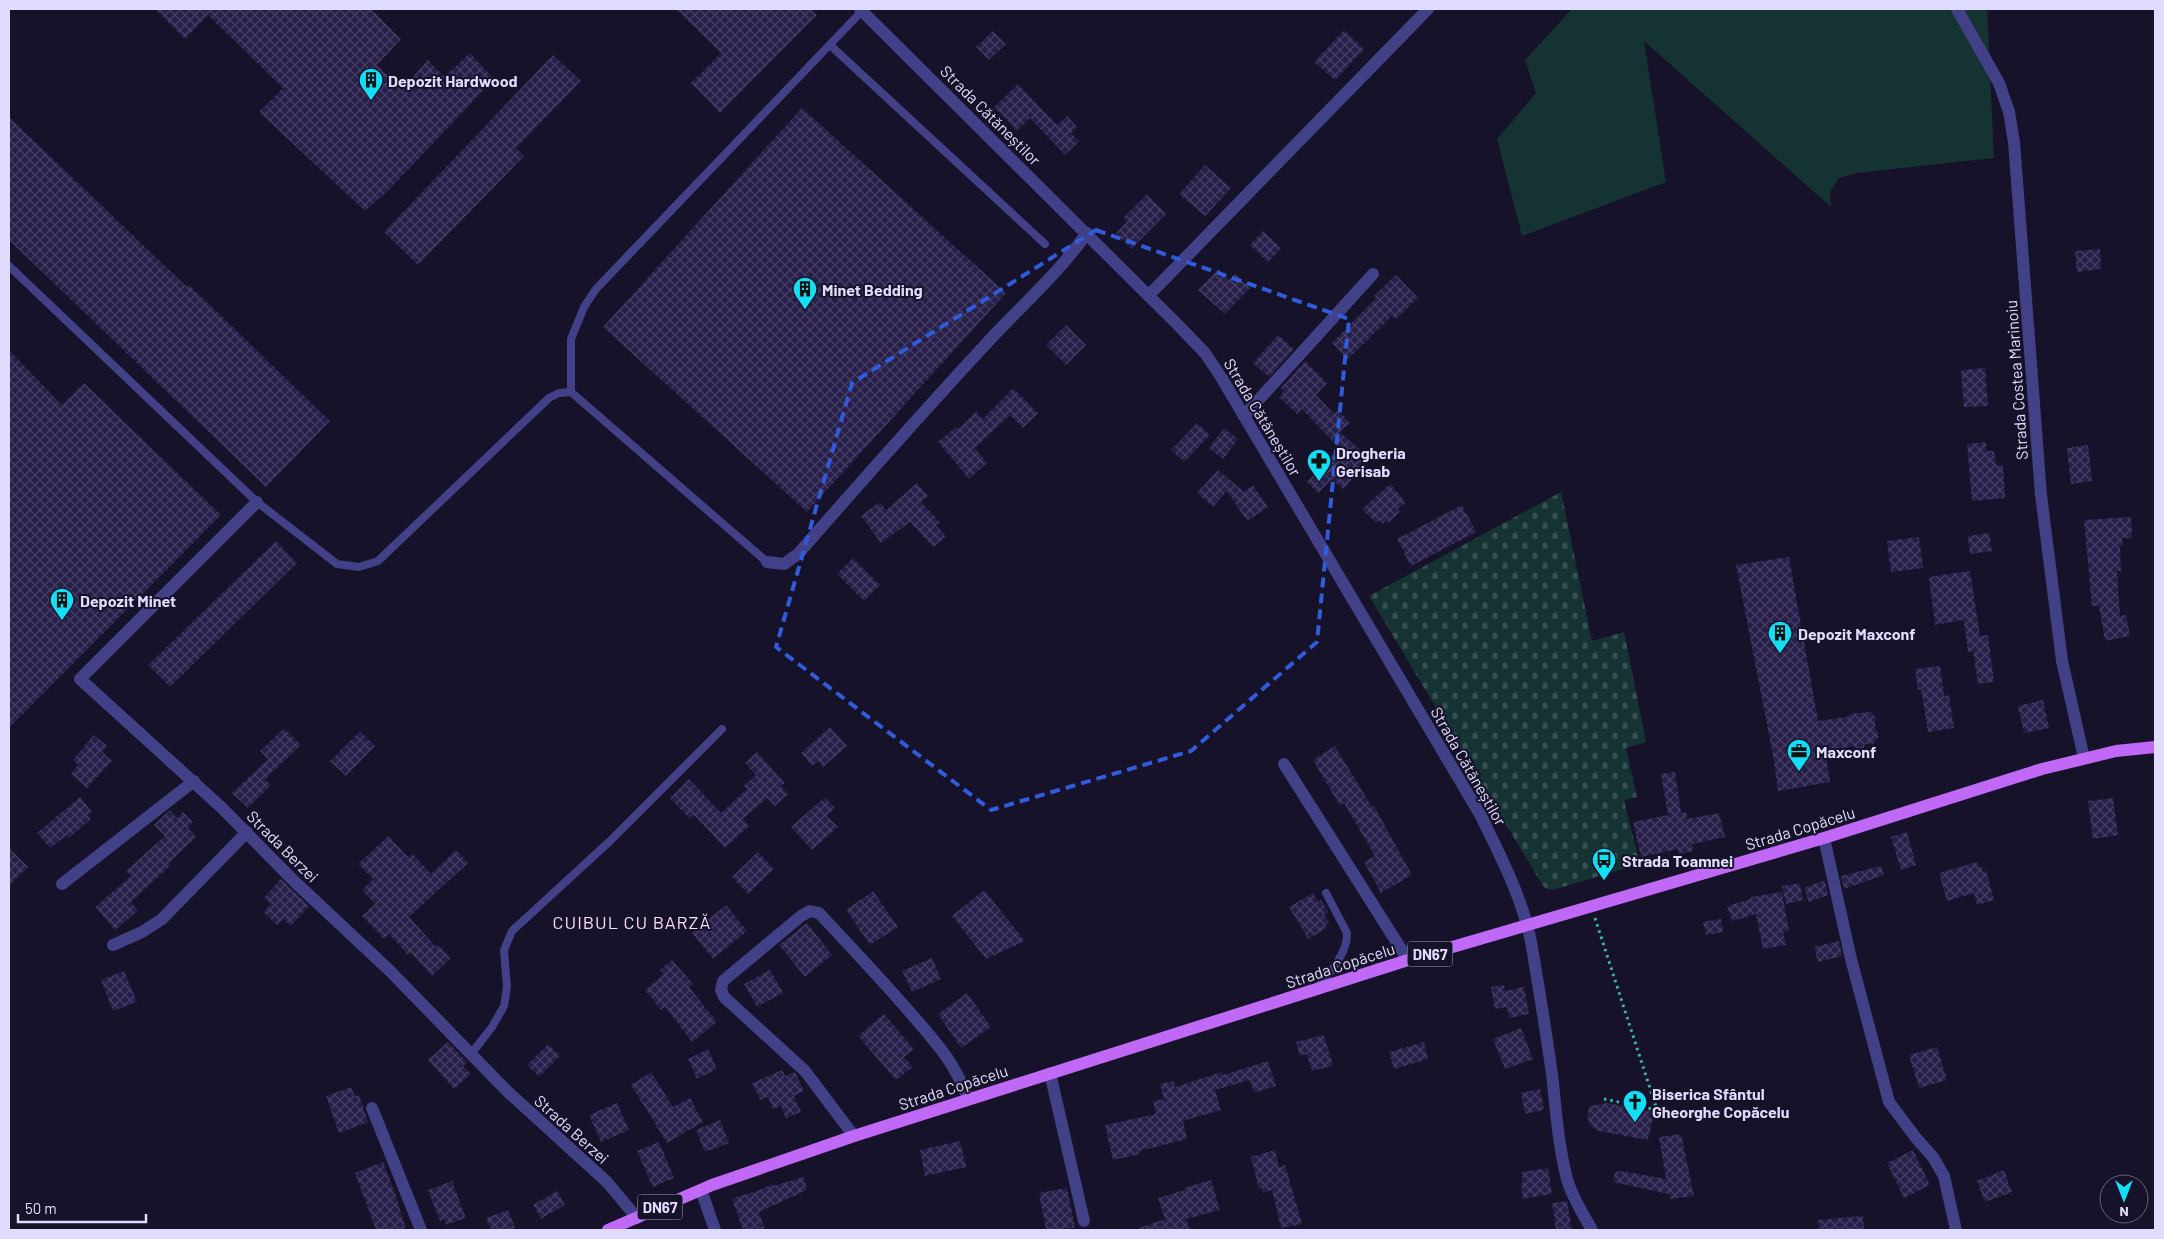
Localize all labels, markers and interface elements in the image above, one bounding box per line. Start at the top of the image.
street label: Strada Cătăneștilor [937,61,1045,169]
building icon: Depozit Hardwood [358,67,384,101]
place label: Depozit Hardwood [388,71,518,90]
building icon: Minet Bedding [792,276,818,310]
place label: Minet Bedding [822,280,923,299]
street label: Strada Costea Marinoiu [2001,299,2031,461]
street label: Strada Cătăneștilor [1220,355,1306,479]
place label: Drogheria Gerisab [1336,443,1406,480]
pharmacy icon: Drogheria Gerisab [1306,448,1332,482]
building icon: Depozit Minet [49,587,75,621]
place label: Depozit Minet [80,591,176,610]
building icon: Depozit Maxconf [1767,620,1793,654]
place label: Depozit Maxconf [1798,624,1916,643]
street label: Strada Cătăneștilor [1427,703,1511,829]
office icon: Maxconf [1786,738,1812,772]
place label: Maxconf [1816,742,1876,761]
street label: Strada Copăcelu [1743,802,1857,854]
street label: Strada Berzei [243,806,323,886]
bus stop icon: Strada Toamnei [1591,847,1617,881]
place label: Strada Toamnei [1622,851,1733,870]
district label: CUIBUL CU BARZĂ [553,911,711,933]
street label: Strada Copăcelu [1283,938,1397,992]
road number: DN67 [1408,942,1452,966]
street label: Strada Copăcelu [896,1060,1010,1114]
place label: Biserica Sfântul Gheorghe Copăcelu [1652,1084,1789,1121]
church icon: Biserica Sfântul Gheorghe Copăcelu [1622,1089,1648,1123]
street label: Strada Berzei [531,1091,613,1167]
north arrow [2099,1174,2149,1224]
scale bar [18,1192,145,1224]
road number: DN67 [638,1194,682,1220]
text: 50 m [25,1199,57,1217]
text: N [2119,1204,2129,1221]

